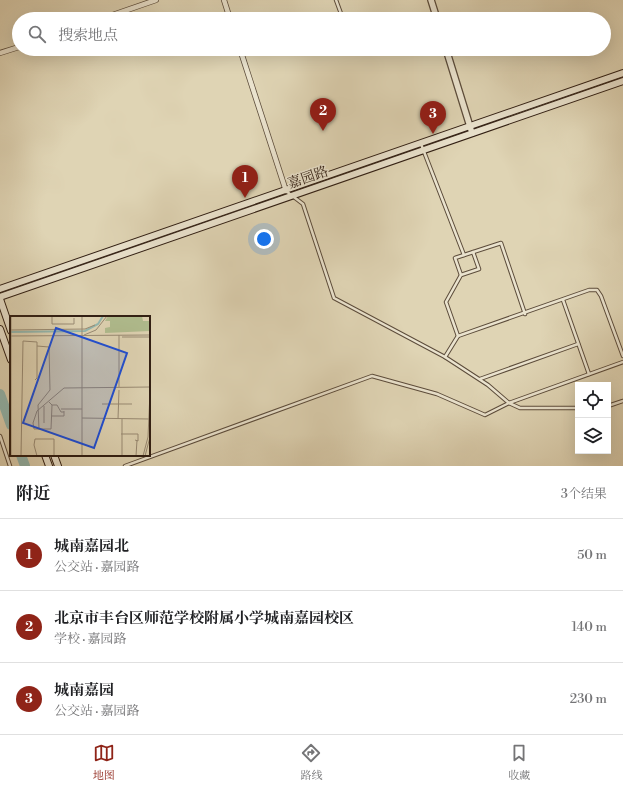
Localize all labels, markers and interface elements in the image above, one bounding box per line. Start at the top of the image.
search box [12,12,611,56]
icon: search [26,23,48,45]
text: 搜索地点 [58,26,118,45]
pin: 2 [310,98,336,131]
pin: 3 [420,101,446,134]
street label: 嘉园路 [285,163,331,193]
pin: 1 [232,165,258,198]
your location [254,229,274,249]
inset map [10,316,150,456]
map controls [575,382,611,454]
button: locate [575,382,611,418]
button: layers [575,418,611,454]
text: 附近 [16,483,50,505]
text: 3个结果 [561,486,607,502]
text: 城南嘉园北 [54,537,129,556]
text: 1 [26,547,32,563]
text: 50 m [577,547,607,563]
text: 公交站 · 嘉园路 [54,559,140,575]
text: 北京市丰台区师范学校附属小学城南嘉园校区 [54,609,354,628]
text: 2 [25,619,33,635]
text: 140 m [571,619,607,635]
text: 学校 · 嘉园路 [54,631,127,647]
text: 城南嘉园 [54,681,114,700]
text: 3 [25,691,33,707]
text: 230 m [570,691,607,707]
text: 公交站 · 嘉园路 [54,703,140,719]
tab: 地图 [93,742,115,783]
tab: 路线 [300,742,322,783]
tab: 收藏 [508,742,530,783]

